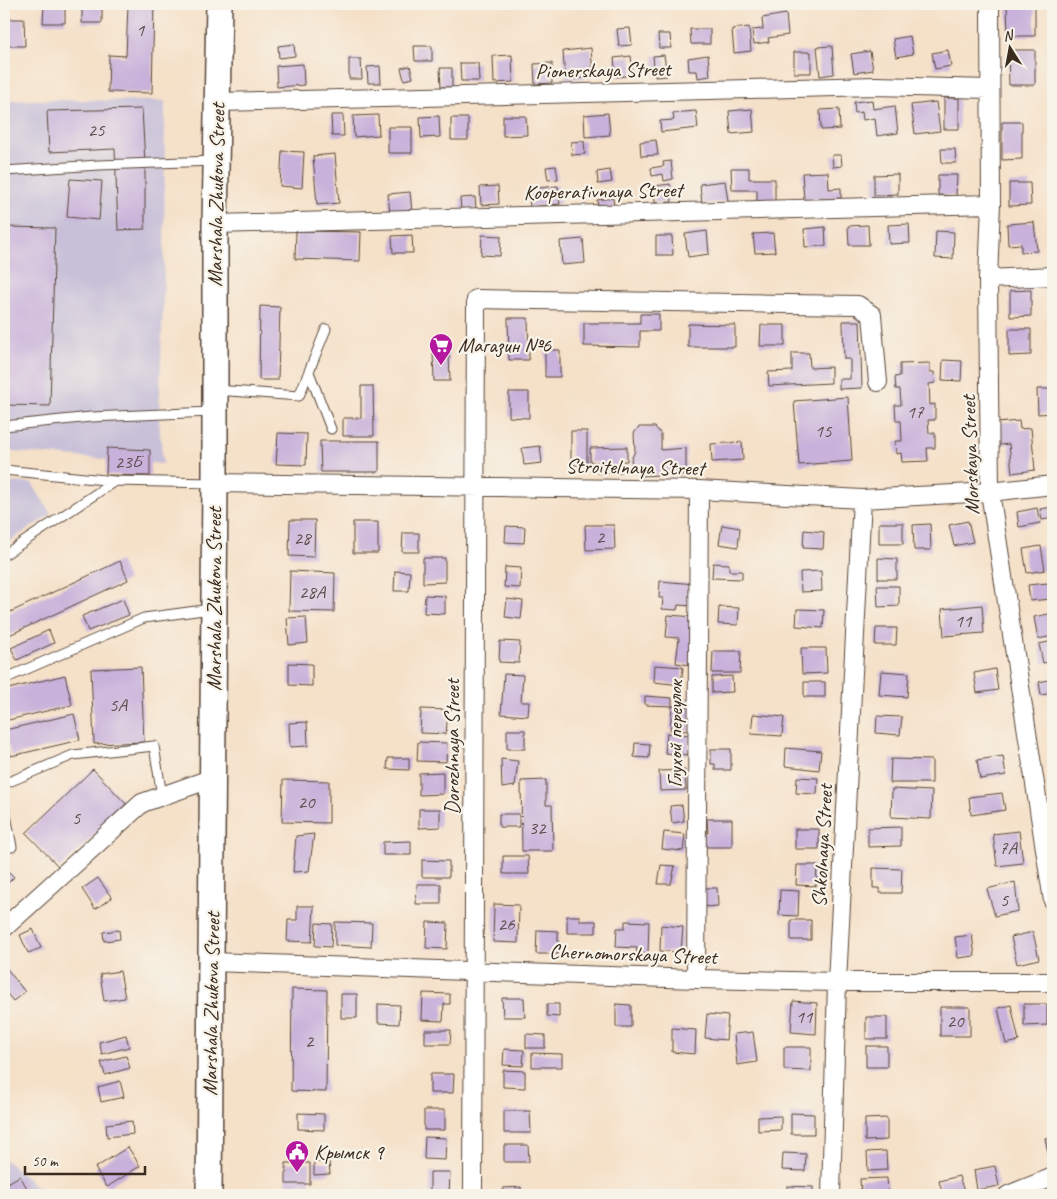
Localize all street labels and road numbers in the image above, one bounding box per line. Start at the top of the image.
street label: Pionerskaya Street [535,56,673,84]
street label: Marshala Zhukova Street [201,101,231,287]
street label: Kooperativnaya Street [523,177,686,205]
street label: Morskaya Street [955,393,985,515]
street label: Stroitelnaya Street [565,453,708,481]
street label: Marshala Zhukova Street [201,505,227,691]
street label: Dorozhnaya Street [439,677,465,815]
street label: Глухой переулок [662,678,688,787]
street label: Shkolnaya Street [806,782,838,908]
street label: Marshala Zhukova Street [196,910,226,1096]
street label: Chernomorskaya Street [549,938,719,970]

